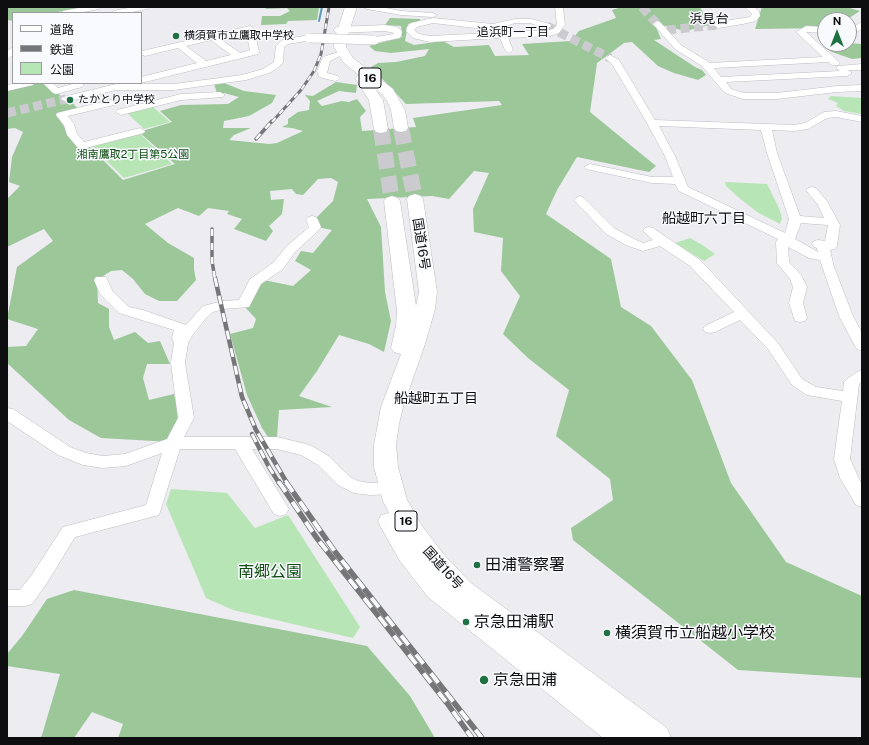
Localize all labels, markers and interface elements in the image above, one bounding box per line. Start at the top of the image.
district label: 浜見台 [690,11,728,27]
legend [12,12,142,84]
north arrow [817,12,857,52]
text: N [833,15,841,27]
text: 道路 [50,23,74,37]
district label: 追浜町一丁目 [477,25,549,39]
place label: 横須賀市立鷹取中学校 [184,29,294,43]
marker: 横須賀市立鷹取中学校 [171,31,181,41]
text: 鉄道 [50,43,74,57]
text: 公園 [50,63,74,77]
road number: 16 [359,68,381,88]
place label: たかとり中学校 [78,93,155,107]
marker: たかとり中学校 [65,95,75,105]
park label: 湘南鷹取2丁目第5公園 [77,148,189,162]
district label: 船越町六丁目 [662,211,746,227]
street label: 国道16号 [409,217,433,271]
district label: 船越町五丁目 [394,391,478,407]
road number: 16 [395,511,417,531]
street label: 国道16号 [420,543,466,593]
place label: 田浦警察署 [485,555,565,575]
marker: 田浦警察署 [472,560,482,570]
park label: 南郷公園 [238,562,302,582]
place label: 京急田浦駅 [474,612,554,632]
marker: 京急田浦駅 [461,617,471,627]
place label: 横須賀市立船越小学校 [615,623,775,643]
marker: 横須賀市立船越小学校 [602,628,612,638]
place label: 京急田浦 [493,670,557,690]
marker: 京急田浦 [478,674,490,686]

